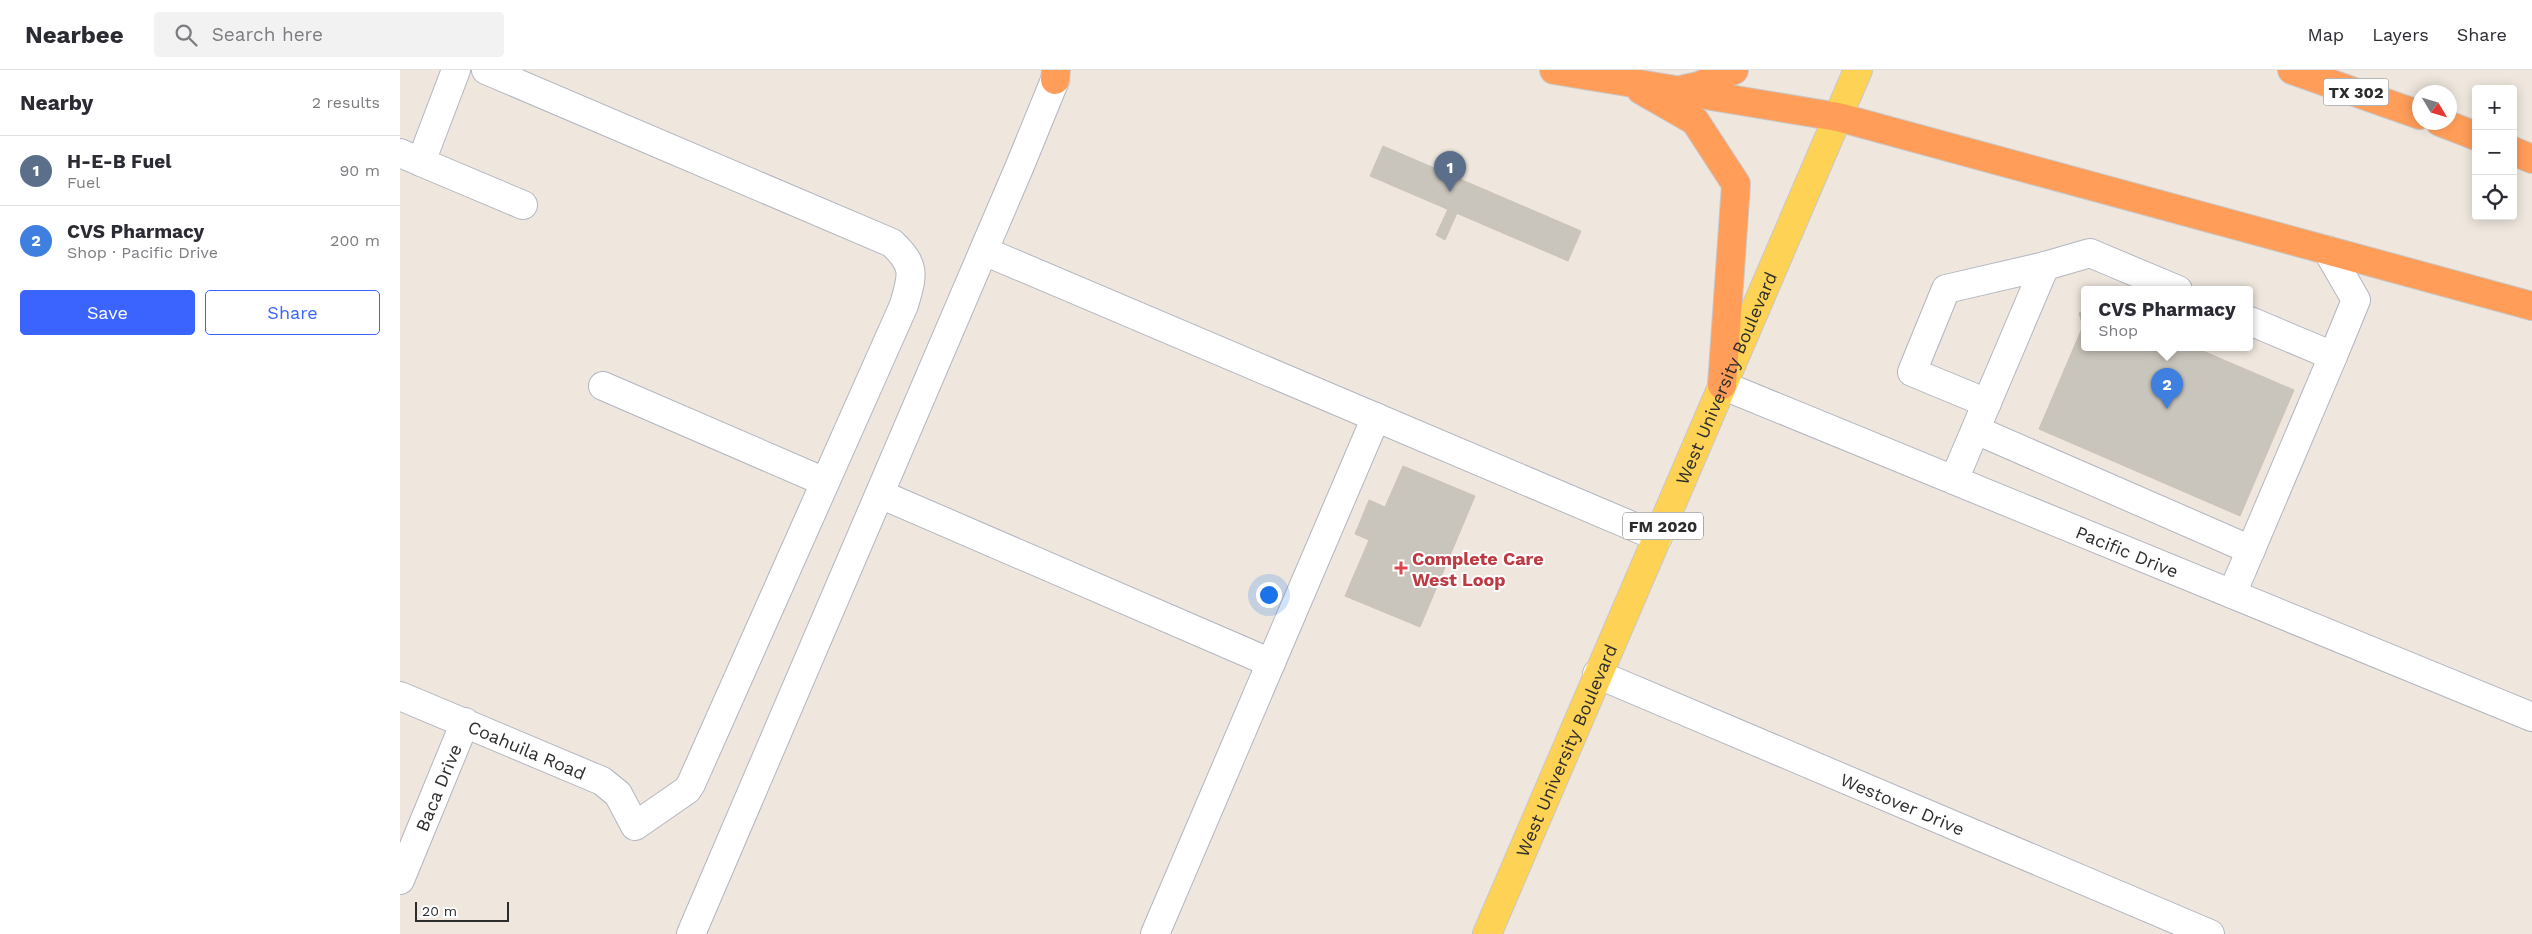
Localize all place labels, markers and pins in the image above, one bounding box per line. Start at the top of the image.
pin: 1 [1434,151,1466,192]
pin: 2 [2151,368,2183,409]
place label: Complete Care West Loop [1412,548,1544,590]
marker: Complete Care West Loop [1394,561,1408,575]

